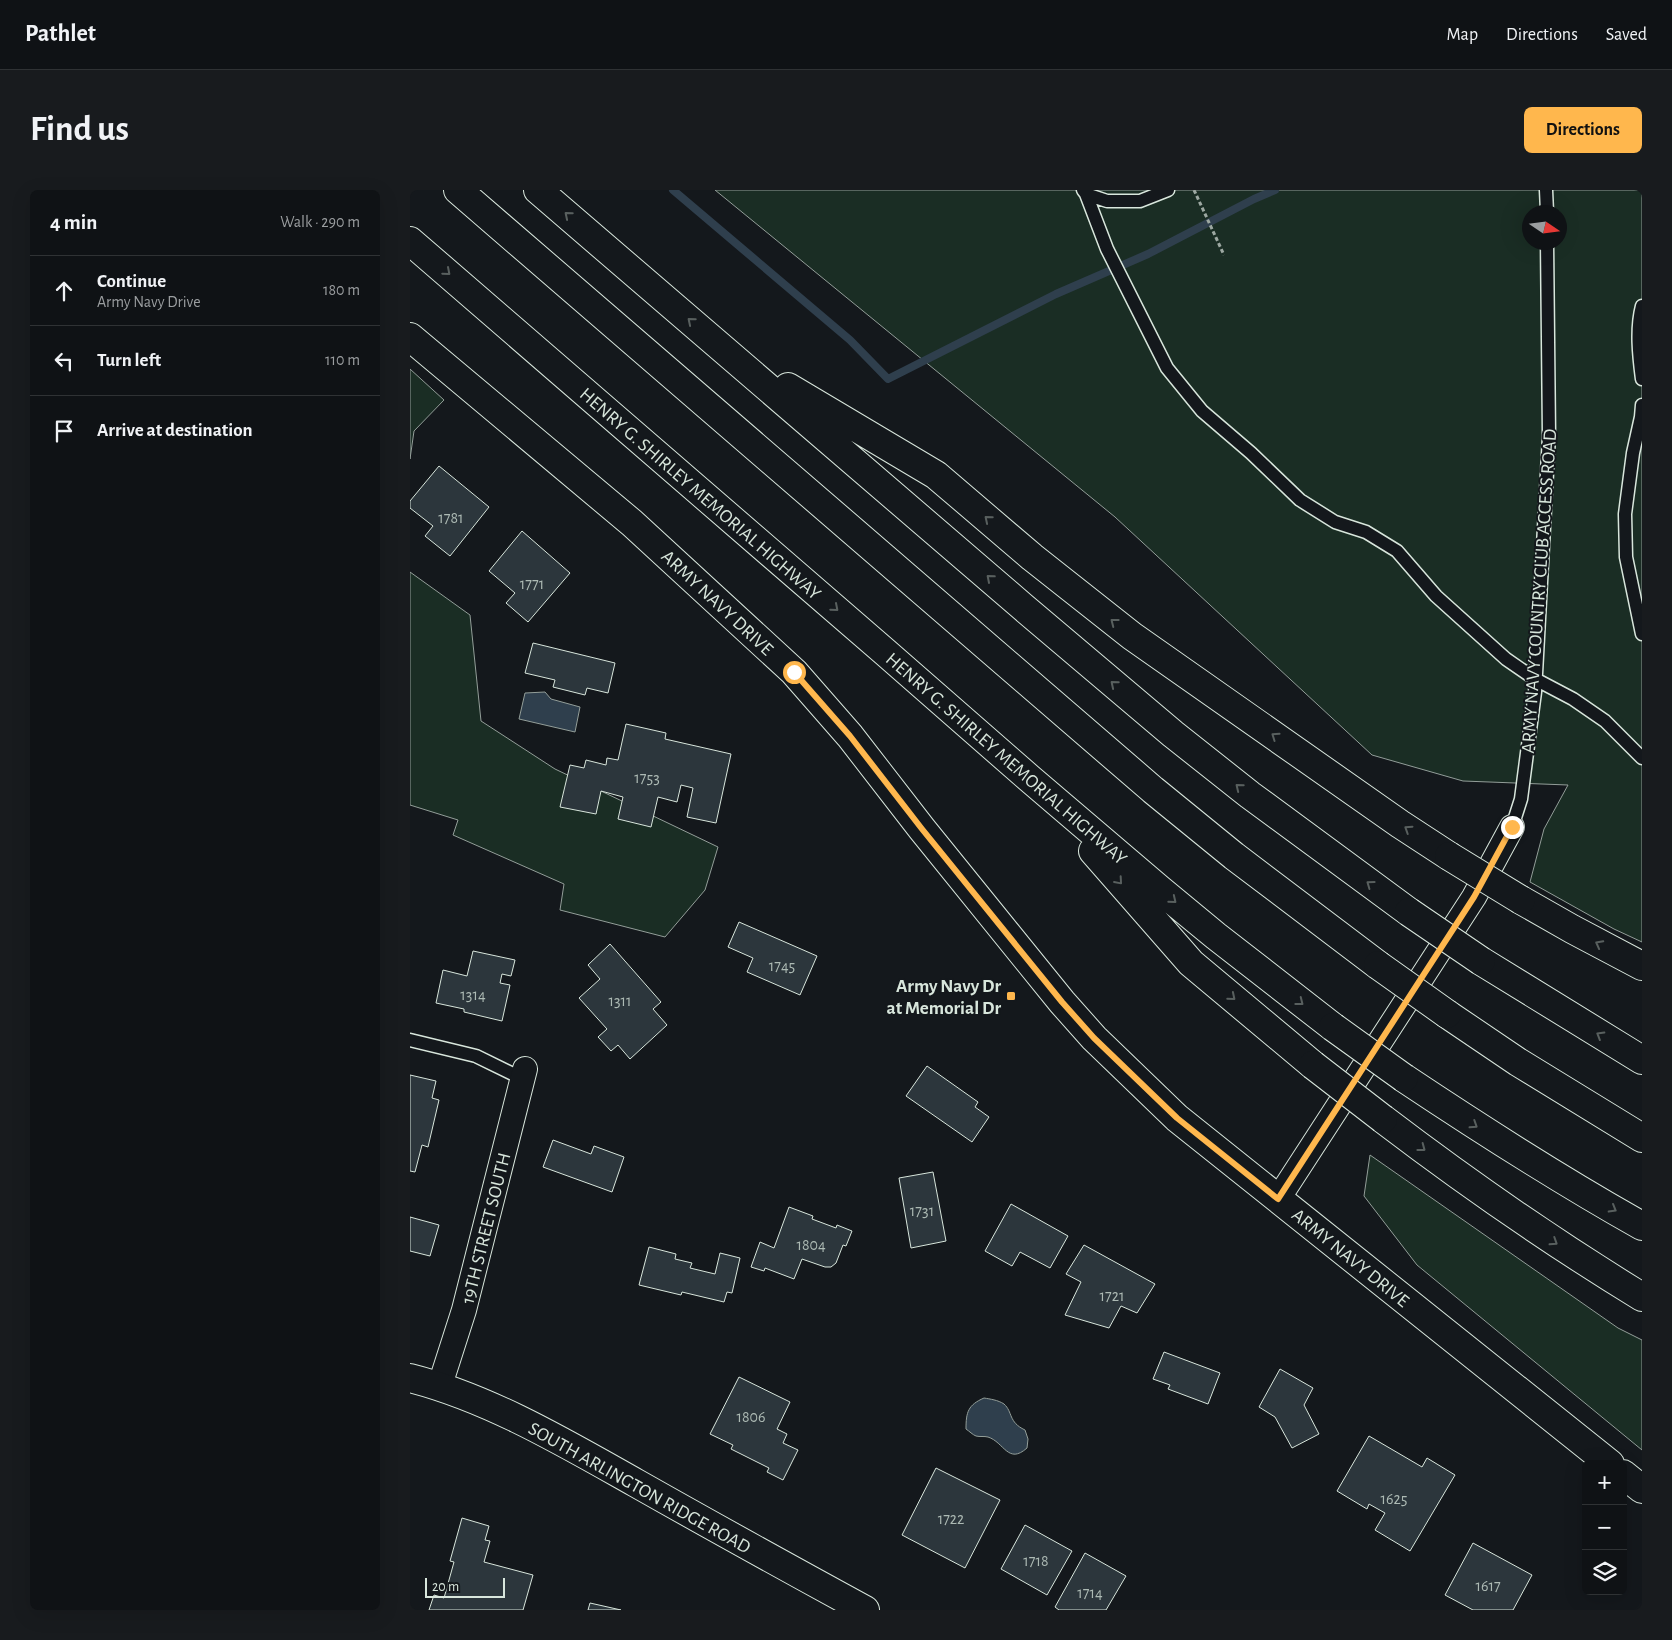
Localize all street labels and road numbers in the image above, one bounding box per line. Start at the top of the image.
street label: HENRY G. SHIRLEY MEMORIAL HIGHWAY [576,384,824,604]
street label: ARMY NAVY COUNTRY CLUB ACCESS ROAD [1519,428,1560,754]
street label: ARMY NAVY DRIVE [658,547,776,659]
street label: HENRY G. SHIRLEY MEMORIAL HIGHWAY [882,649,1130,869]
street label: 19TH STREET SOUTH [458,1151,514,1306]
street label: ARMY NAVY DRIVE [1288,1205,1412,1311]
street label: SOUTH ARLINGTON RIDGE ROAD [525,1419,754,1557]

